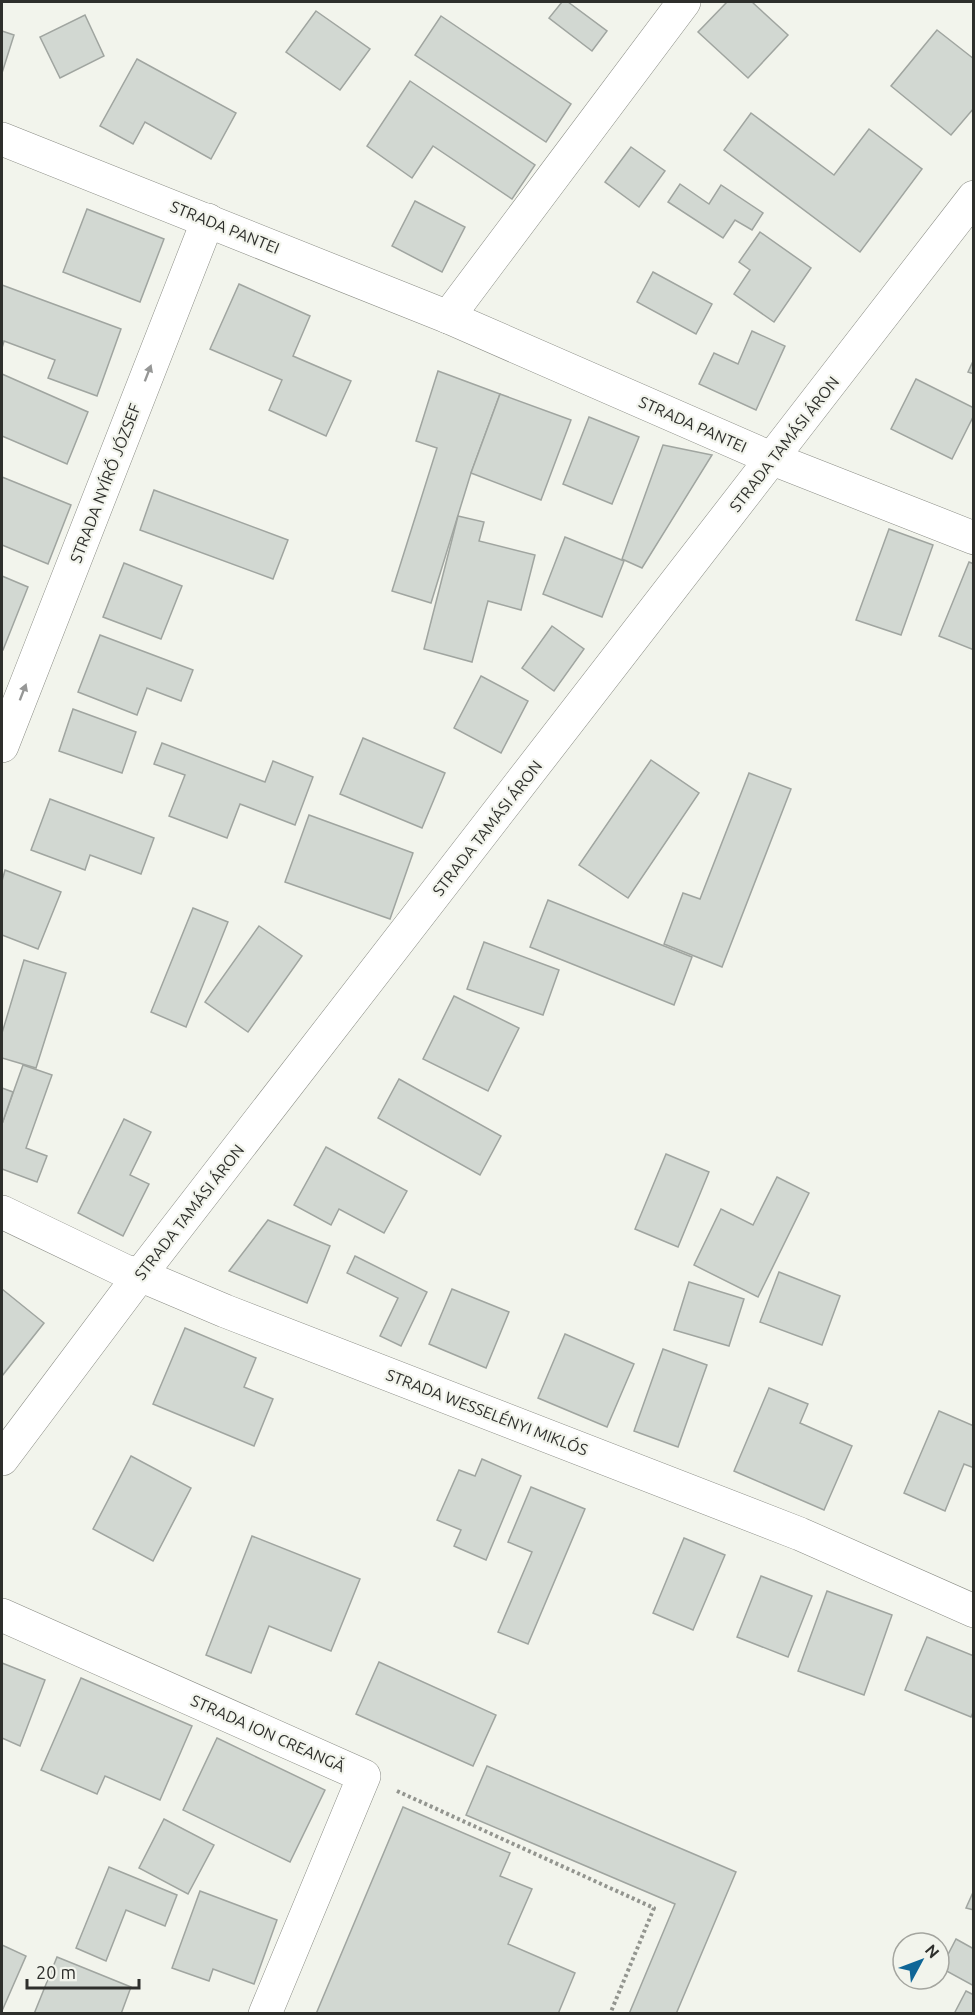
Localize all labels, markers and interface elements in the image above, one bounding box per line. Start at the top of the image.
street label: STRADA PANTEI [168,197,282,257]
one-way arrow [143,364,153,382]
street label: STRADA TAMÁSI ÁRON [724,372,842,515]
street label: STRADA PANTEI [636,392,750,456]
street label: STRADA NYÍRŐ JÓZSEF [64,400,144,565]
one-way arrow [18,682,28,700]
street label: STRADA TAMÁSI ÁRON [427,756,545,899]
street label: STRADA TAMÁSI ÁRON [129,1140,247,1283]
street label: STRADA WESSELÉNYI MIKLÓS [384,1363,591,1459]
street label: STRADA ION CREANGĂ [188,1690,349,1775]
north arrow [891,1931,951,1991]
text: N [922,1941,943,1962]
scale bar [27,1952,140,1990]
text: 20 m [36,1962,76,1982]

